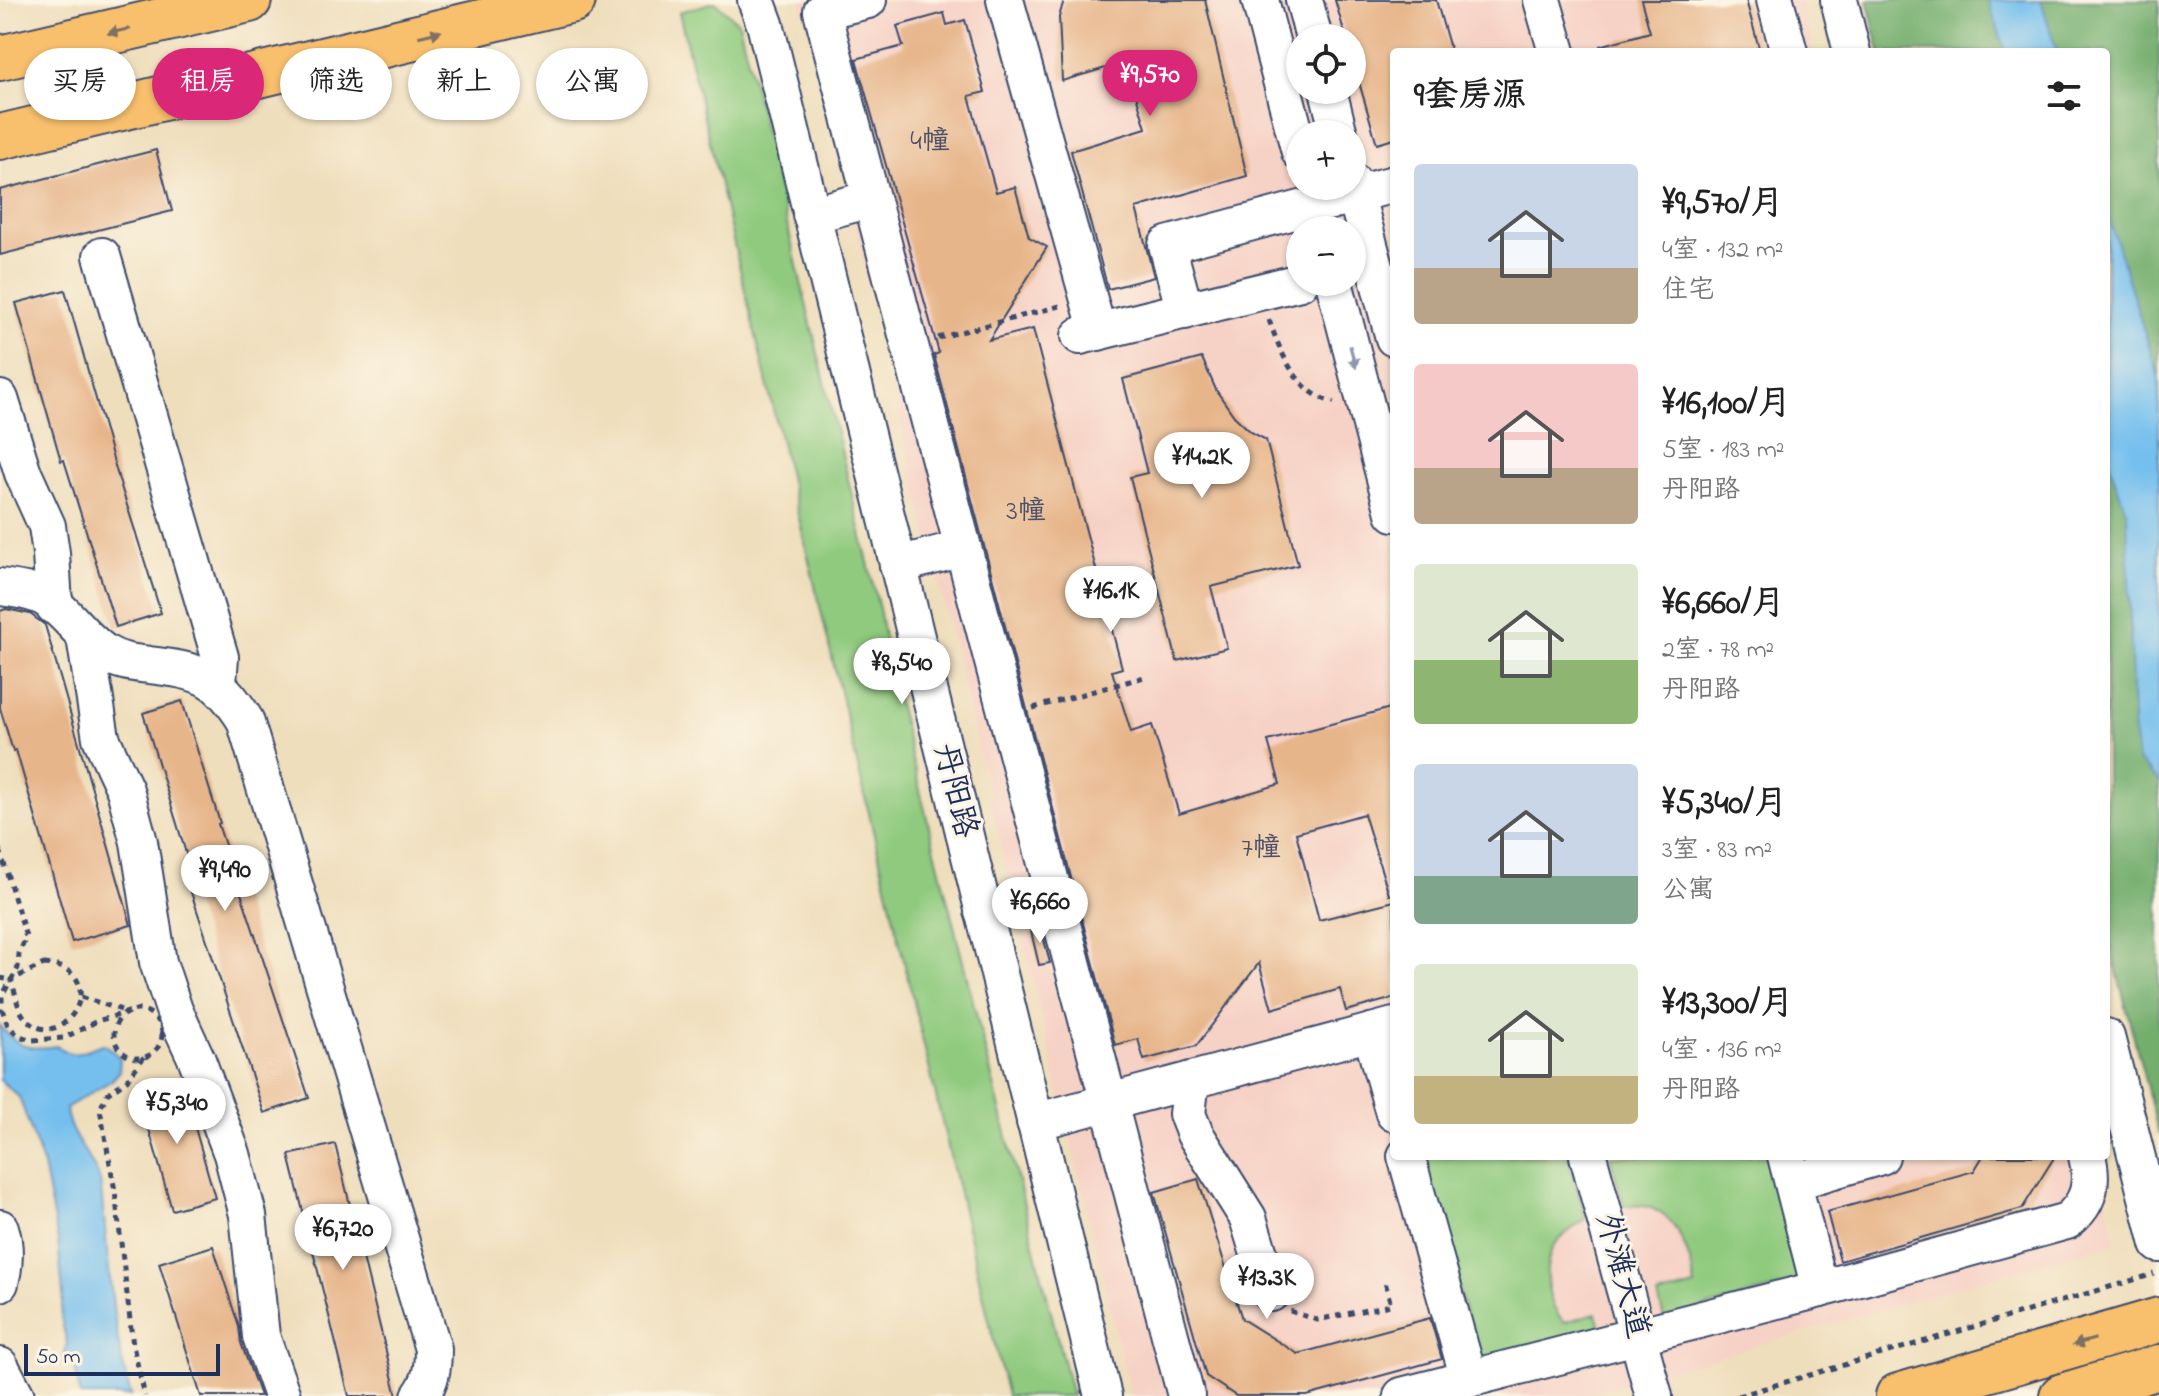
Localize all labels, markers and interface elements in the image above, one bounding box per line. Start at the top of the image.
map controls [1286,24,1366,296]
button: locate [1286,24,1366,104]
one-way arrow [106,25,131,37]
one-way arrow [417,27,442,40]
chip: 买房 [24,48,136,120]
chip: 租房 [152,48,264,120]
chip: 筛选 [280,48,392,120]
chip: 新上 [408,48,520,120]
chip: 公寓 [536,48,648,120]
pin: ¥9,570 [1085,50,1215,118]
text: ¥9,570 [1120,57,1180,95]
text: 9套房源 [1414,72,1526,122]
icon: filters [2042,74,2086,118]
button: + [1286,120,1366,200]
house number: 4幢 [910,122,950,163]
text: ¥9,570/月 [1662,180,1784,230]
icon: home [1478,196,1574,292]
button: − [1286,216,1366,296]
text: 4室 · 132 m² [1662,232,1784,270]
text: 住宅 [1662,272,1714,310]
one-way arrow [1348,345,1360,370]
text: ¥16,100/月 [1662,380,1792,430]
icon: home [1478,396,1574,492]
pin: ¥14.2K [1137,432,1267,500]
text: 5室 · 183 m² [1662,432,1785,470]
text: ¥14.2K [1172,439,1232,477]
text: 丹阳路 [1662,472,1740,510]
house number: 3幢 [1006,492,1046,533]
pin: ¥16.1K [1046,566,1176,634]
text: ¥16.1K [1083,573,1139,611]
text: ¥6,660/月 [1662,580,1785,630]
icon: home [1478,596,1574,692]
text: 2室 · 78 m² [1662,632,1774,670]
pin: ¥8,540 [837,638,967,706]
text: ¥8,540 [871,645,933,683]
text: 丹阳路 [1662,672,1740,710]
street label: 丹阳路 [920,739,988,843]
text: ¥5,340/月 [1662,780,1788,830]
icon: home [1478,796,1574,892]
house number: 7幢 [1241,829,1281,870]
text: 3室 · 83 m² [1662,832,1772,870]
pin: ¥9,490 [160,845,290,913]
text: ¥9,490 [199,852,251,890]
text: 公寓 [1662,872,1714,910]
pin: ¥6,660 [975,877,1105,945]
text: ¥6,660 [1010,884,1070,922]
text: ¥13,300/月 [1662,980,1794,1030]
icon: home [1478,996,1574,1092]
text: 4室 · 136 m² [1662,1032,1782,1070]
text: 丹阳路 [1662,1072,1740,1110]
pin: ¥5,340 [112,1078,242,1146]
text: ¥5,340 [146,1085,208,1123]
pin: ¥6,720 [278,1204,408,1272]
street label: 外滩大道 [1582,1208,1660,1344]
text: ¥6,720 [313,1211,373,1249]
pin: ¥13.3K [1202,1253,1332,1321]
text: ¥13.3K [1238,1260,1296,1298]
one-way arrow [2072,1336,2096,1349]
scale bar [24,1340,220,1376]
text: 50 m [36,1342,81,1374]

